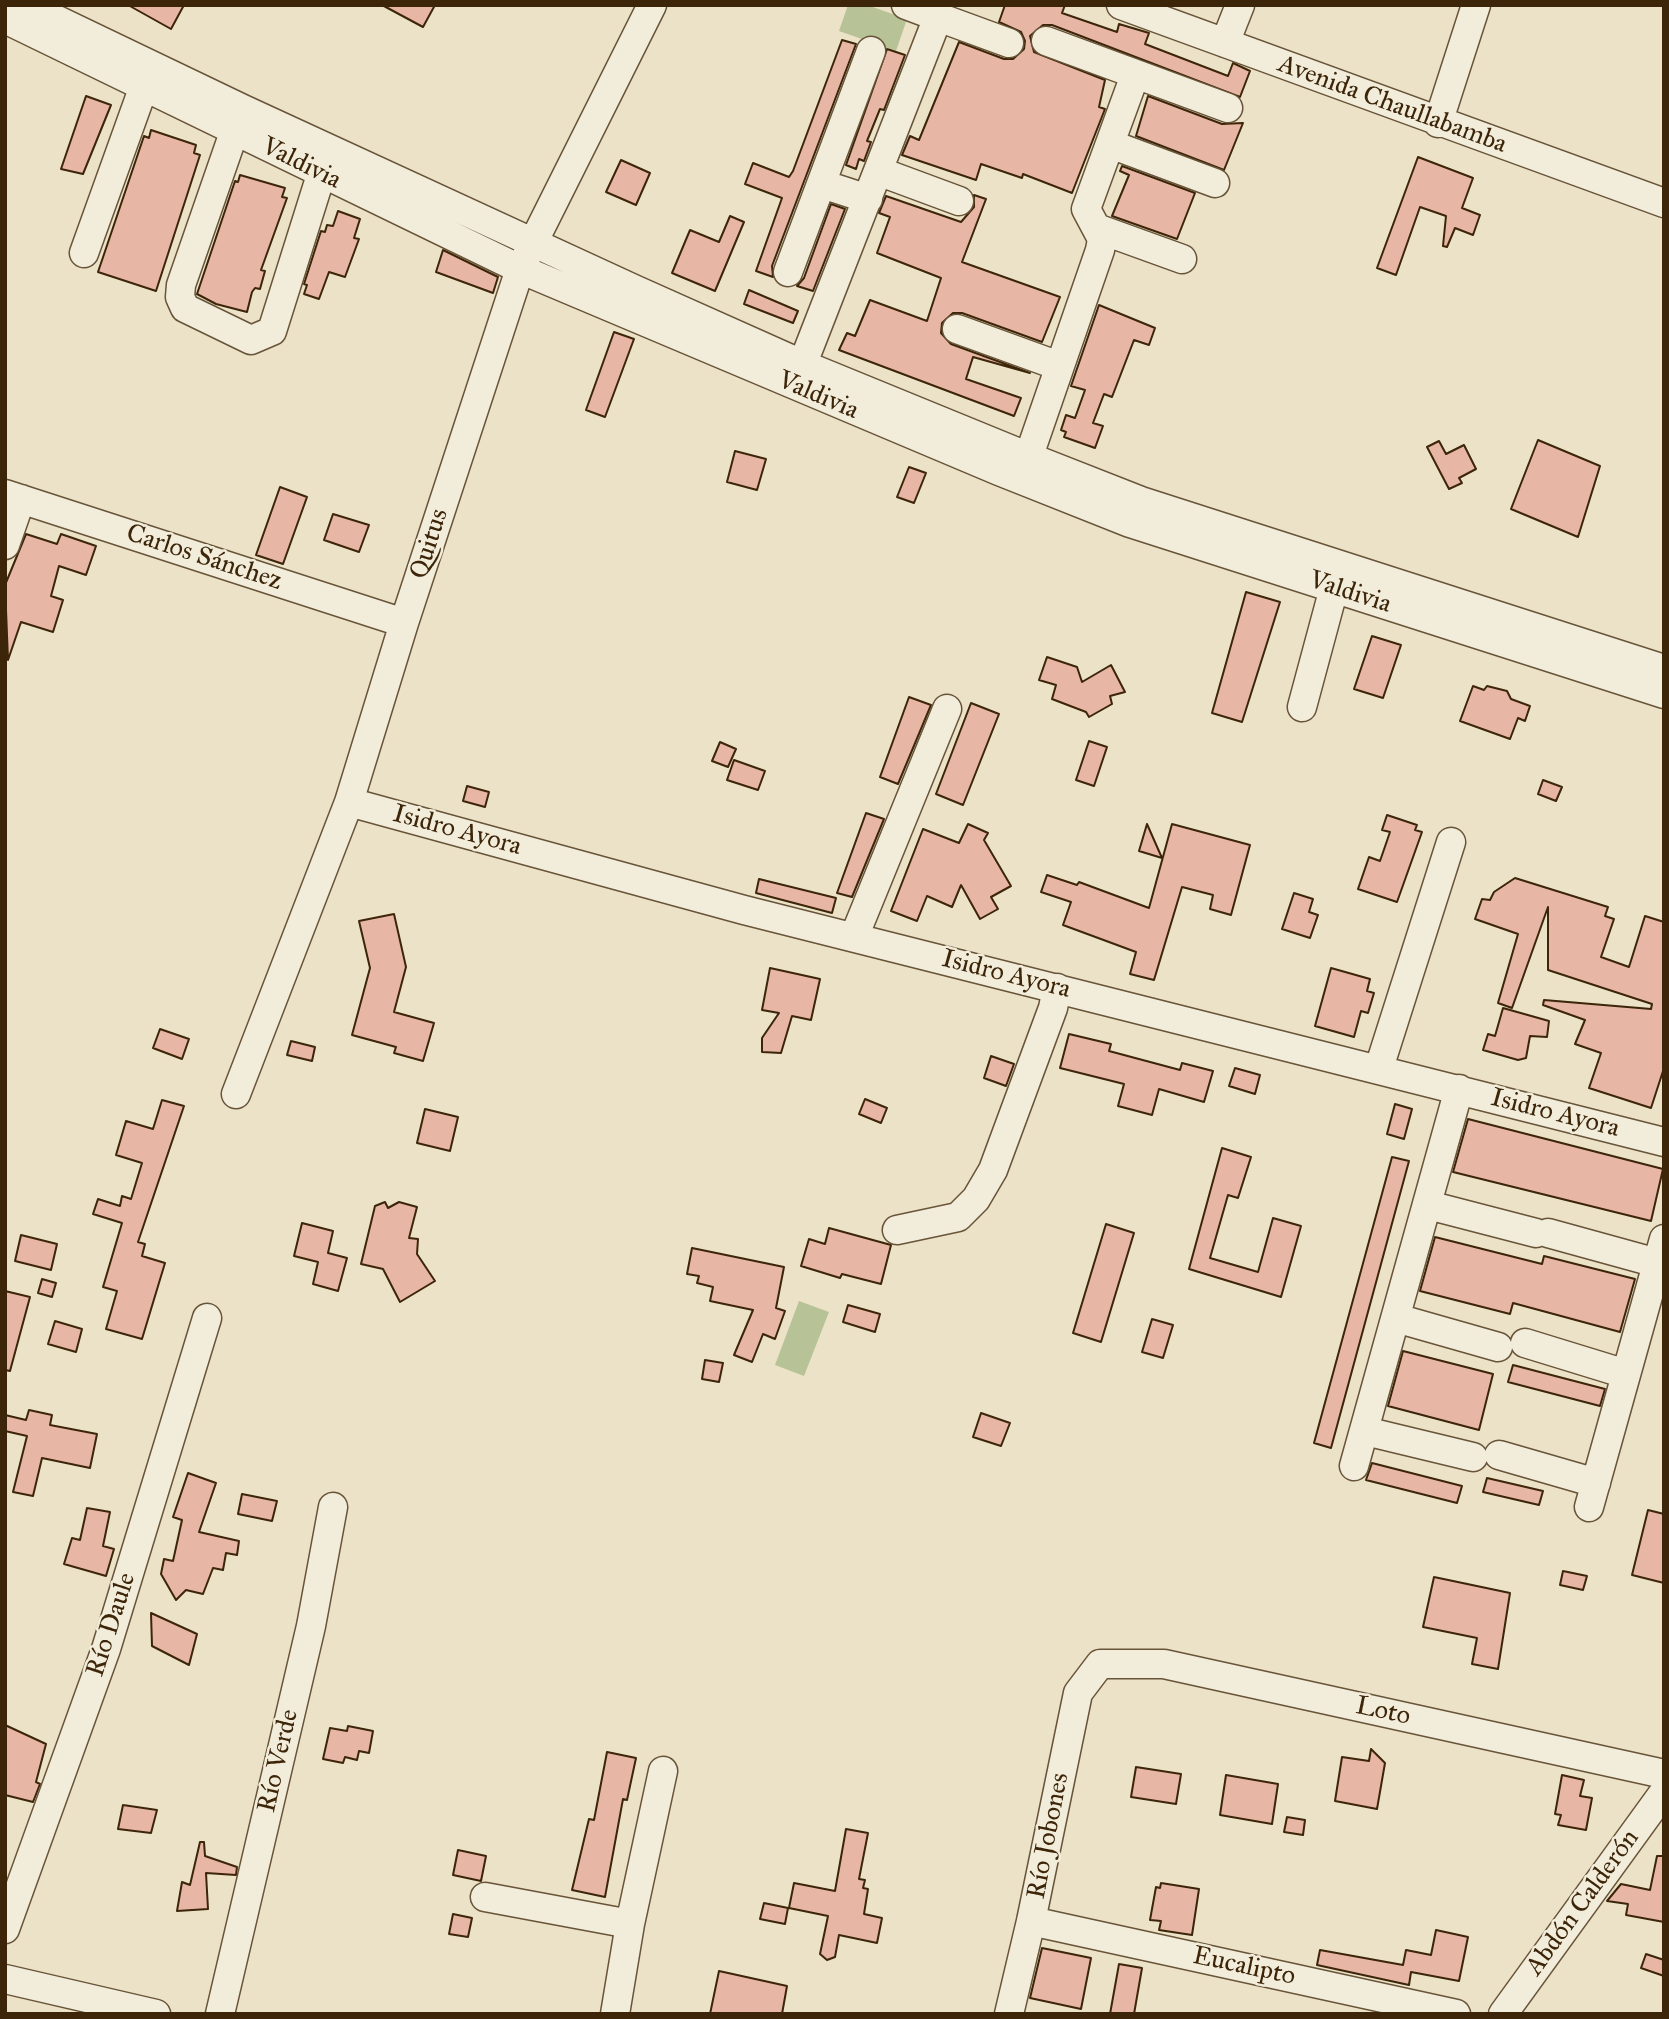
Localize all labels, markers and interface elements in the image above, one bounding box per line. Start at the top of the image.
street label: Avenida Chaullabamba [1273,49,1511,161]
street label: Valdivia [256,131,346,197]
street label: Valdivia [773,365,863,427]
street label: Quitus [404,505,456,583]
street label: Carlos Sánchez [122,518,286,598]
street label: Valdivia [1305,565,1395,621]
street label: Isidro Ayora [389,799,525,863]
street label: Isidro Ayora [938,944,1074,1006]
street label: Isidro Ayora [1487,1083,1623,1145]
street label: Río Daule [81,1569,143,1681]
street label: Loto [1353,1691,1413,1733]
street label: Río Verde [252,1706,306,1816]
street label: Río Jobones [1021,1770,1077,1902]
street label: Abdón Calderón [1520,1824,1646,1982]
street label: Eucalipto [1190,1941,1298,1993]

